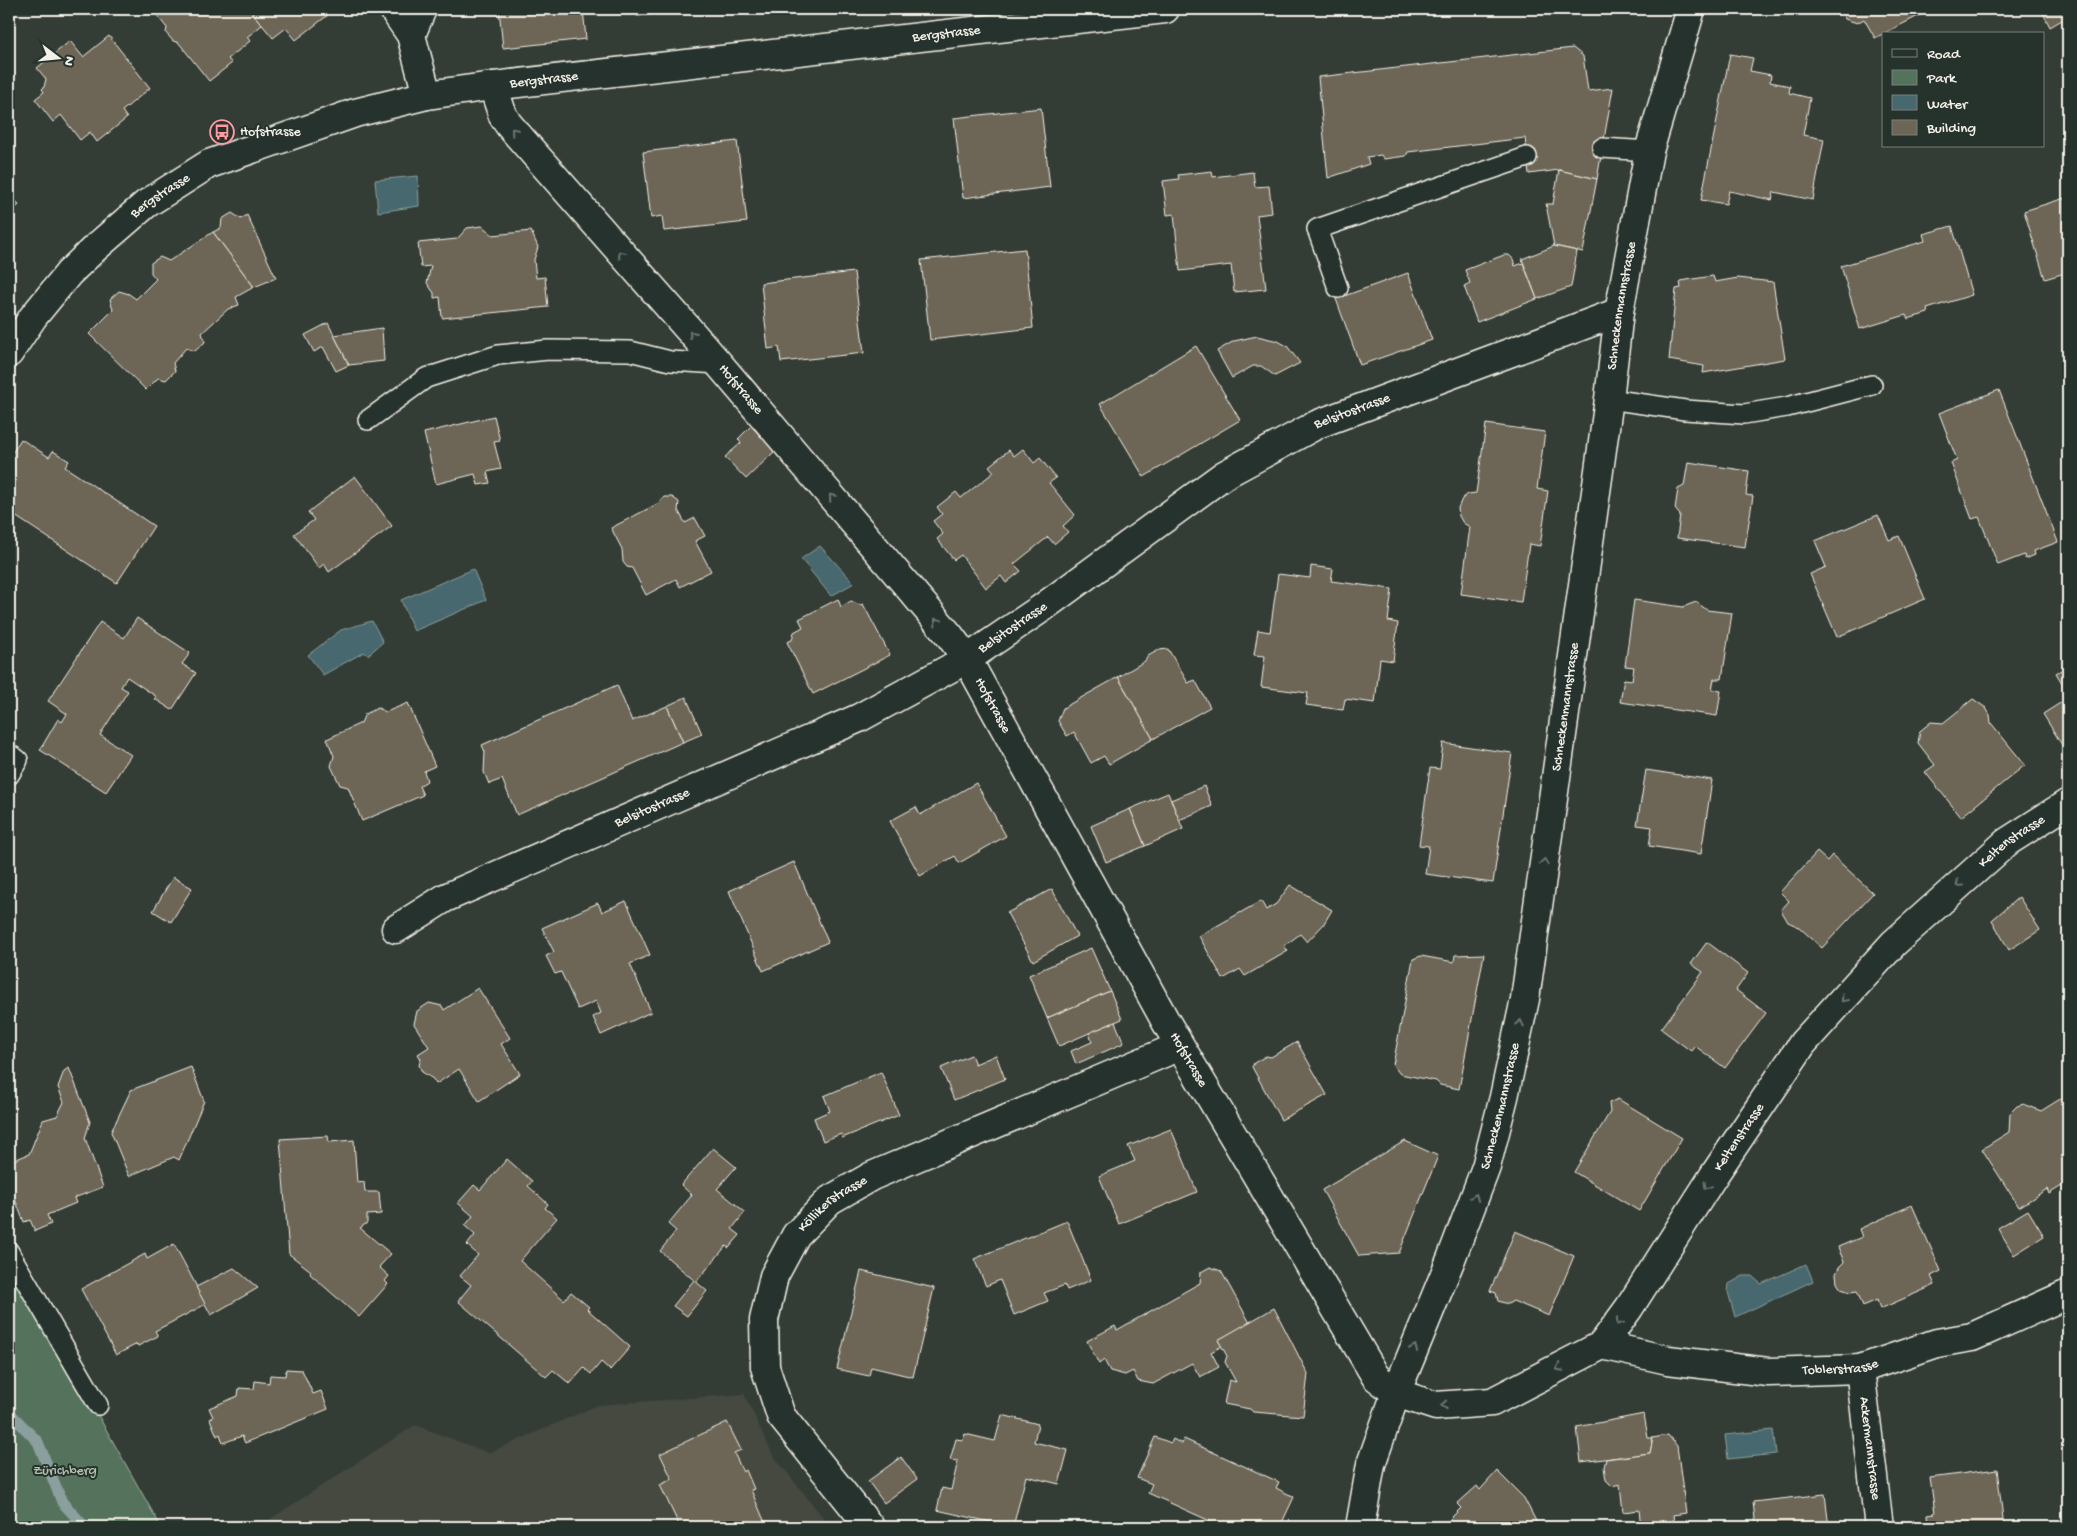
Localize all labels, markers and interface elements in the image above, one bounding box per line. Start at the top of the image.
street label: Bergstrasse [910,22,982,47]
north arrow [32,32,82,82]
legend [1882,32,2044,148]
text: Road [1927,46,1961,64]
text: N [59,54,78,68]
street label: Bergstrasse [508,68,580,93]
text: Park [1926,70,1957,88]
text: Water [1927,96,1969,114]
bus stop icon: Hofstrasse [209,119,235,145]
text: Building [1926,120,1976,138]
place label: Hofstrasse [240,124,301,141]
one-way arrow [511,128,520,137]
street label: Bergstrasse [126,169,194,223]
street label: Schneckenmannstrasse [1604,239,1641,371]
one-way arrow [618,250,627,259]
one-way arrow [689,330,698,339]
street label: Hofstrasse [714,361,767,419]
street label: Belsitostrasse [1311,389,1393,434]
one-way arrow [829,494,838,503]
street label: Belsitostrasse [974,598,1051,658]
one-way arrow [934,617,943,626]
street label: Schneckenmannstrasse [1548,641,1583,772]
street label: Hofstrasse [970,675,1015,737]
street label: Belsitostrasse [611,784,693,832]
street label: Keltenstrasse [1975,811,2049,872]
one-way arrow [1538,858,1549,866]
one-way arrow [1956,879,1965,888]
one-way arrow [1841,993,1850,1002]
one-way arrow [1514,1019,1525,1027]
street label: Hofstrasse [1166,1029,1212,1091]
street label: Schneckenmannstrasse [1477,1041,1524,1171]
street label: Keltenstrasse [1710,1099,1769,1175]
street label: Köllikerstrasse [794,1172,871,1236]
one-way arrow [1704,1181,1714,1190]
one-way arrow [1469,1193,1479,1202]
one-way arrow [1616,1316,1625,1326]
one-way arrow [1408,1344,1418,1352]
street label: Toblerstrasse [1801,1355,1881,1379]
one-way arrow [1555,1361,1564,1371]
street label: Ackermannstrasse [1855,1396,1884,1502]
one-way arrow [1439,1400,1447,1411]
park label: Zürichberg [33,1463,97,1480]

